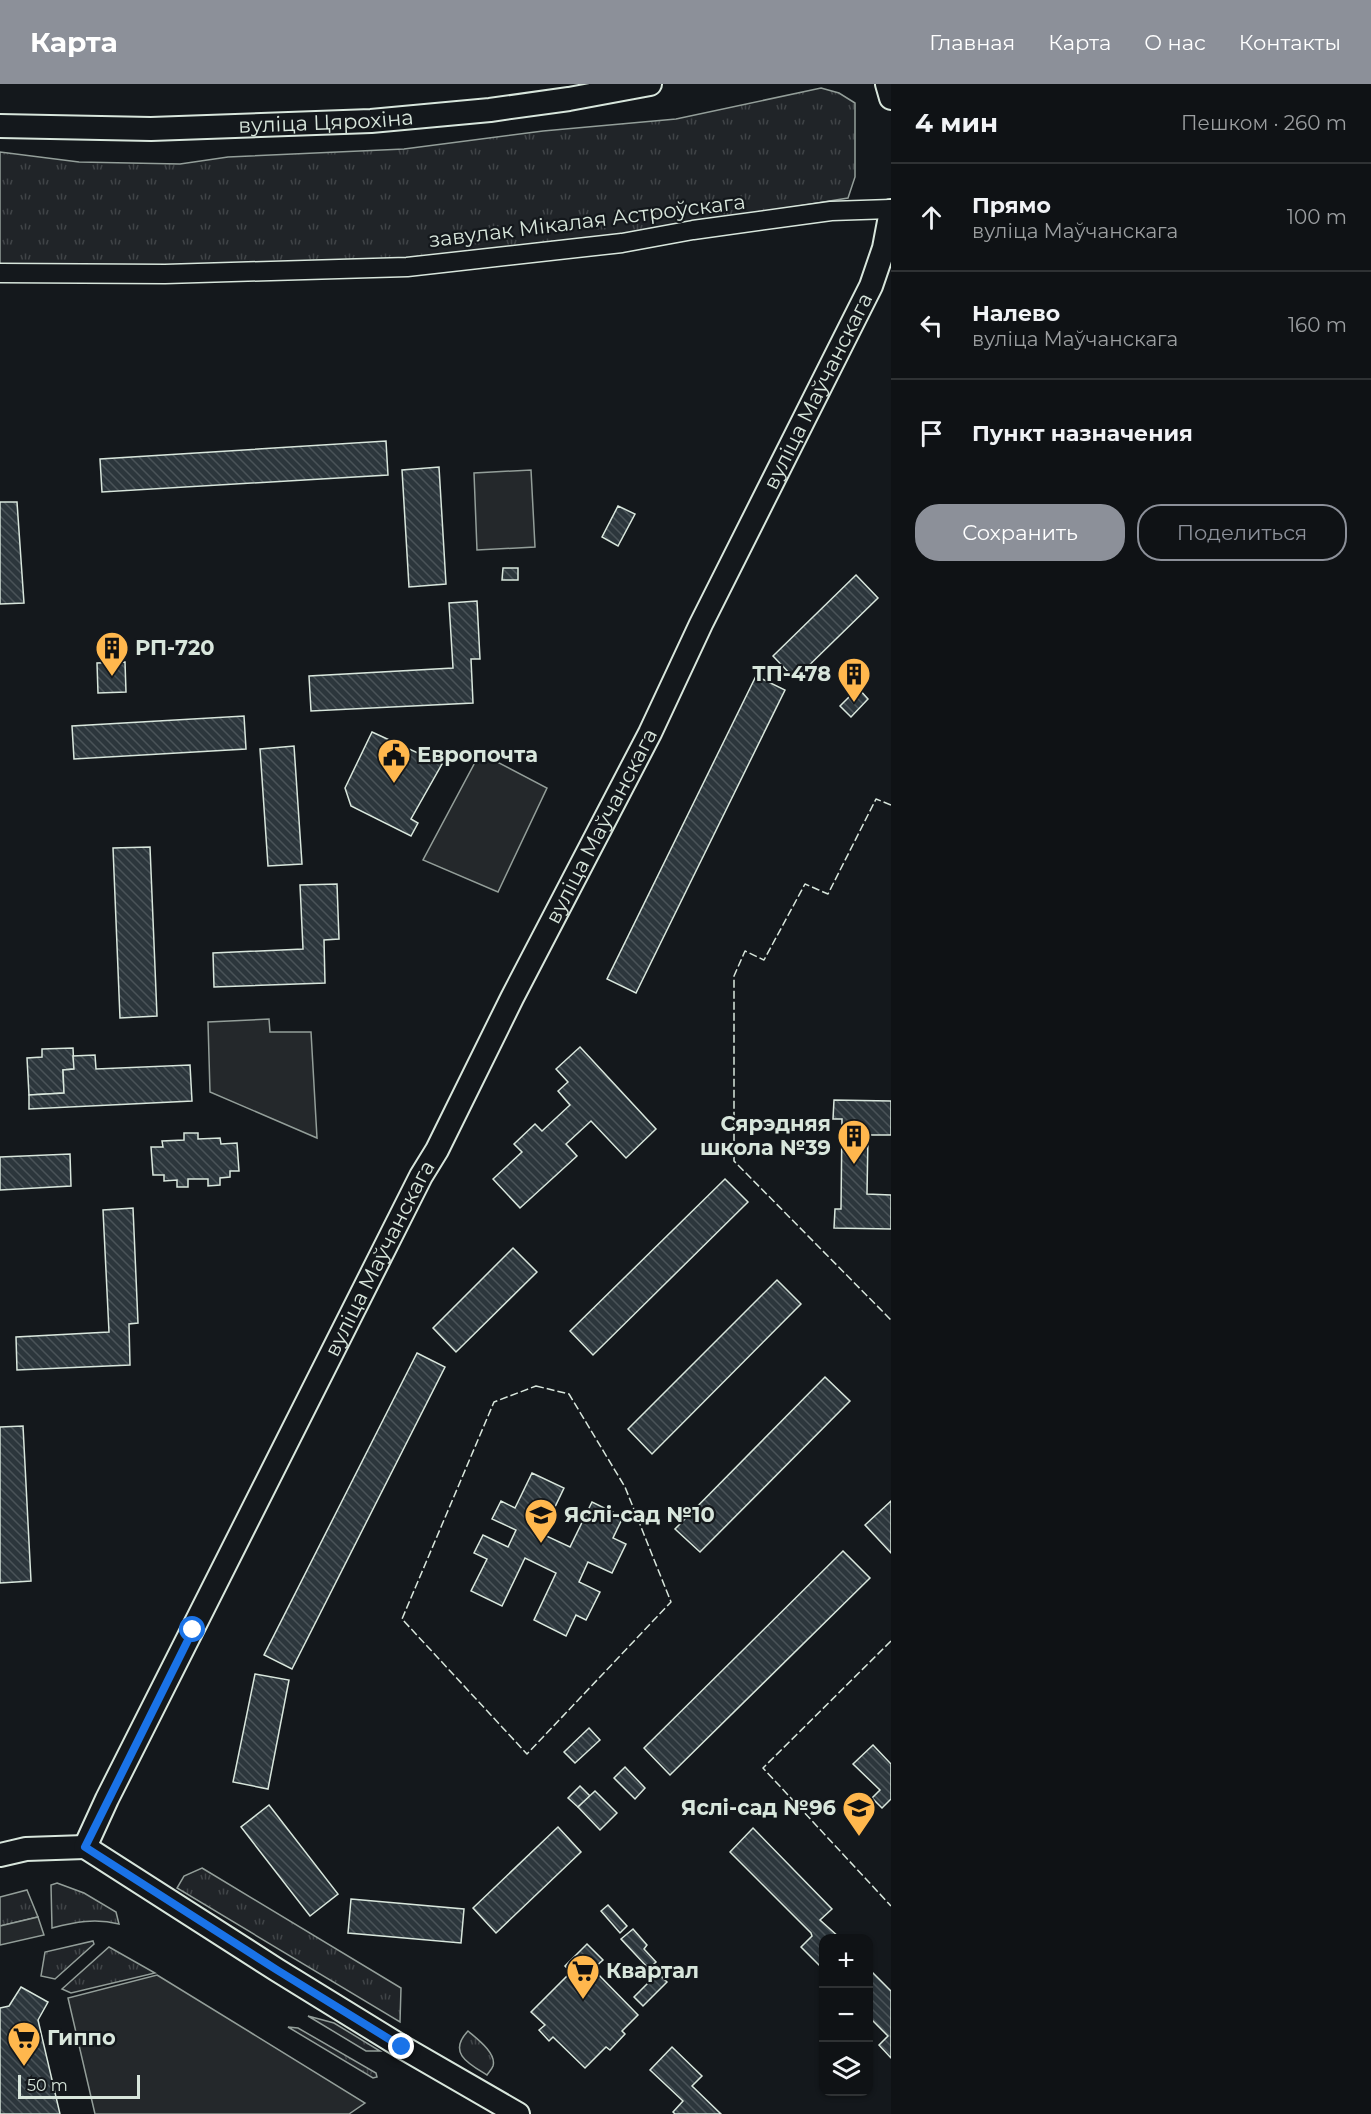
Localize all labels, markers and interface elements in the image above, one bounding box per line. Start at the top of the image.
text: Карта [30,25,118,59]
text: Главная [929,30,1015,55]
text: Карта [1048,30,1111,55]
text: О нас [1144,30,1206,55]
text: Контакты [1239,30,1341,55]
street label: вуліца Цярохіна [238,104,414,138]
text: 4 мин [915,107,998,139]
text: Пешком · 260 m [1181,111,1347,135]
street label: завулак Мікалая Астроўскага [427,189,747,252]
text: Прямо [972,192,1051,219]
icon: ahead [915,201,948,234]
text: 100 m [1287,205,1347,229]
text: вуліца Маўчанскага [972,219,1178,243]
street label: вуліца Маўчанскага [758,289,878,493]
text: Налево [972,300,1060,327]
icon: left [915,309,948,342]
text: 160 m [1288,313,1347,337]
text: вуліца Маўчанскага [972,327,1178,351]
icon: arrive [915,417,948,450]
text: Пункт назначения [972,420,1193,447]
button: Сохранить [915,504,1125,561]
button: Поделиться [1137,504,1347,561]
building icon: РП-720 [94,630,130,677]
place label: РП-720 [135,635,215,660]
building icon: ТП-478 [836,656,872,703]
place label: ТП-478 [752,661,831,686]
street label: вуліца Маўчанскага [540,724,662,928]
public building icon: Европочта [376,737,412,784]
place label: Европочта [417,742,538,767]
place label: Сярэдняя школа №39 [700,1111,831,1160]
building icon: Сярэдняя школа №39 [836,1118,872,1165]
street label: вуліца Маўчанскага [319,1155,440,1361]
school or university icon: Яслі-сад №10 [523,1497,559,1544]
place label: Яслі-сад №10 [564,1502,715,1527]
route start [179,1616,205,1642]
school or university icon: Яслі-сад №96 [841,1790,877,1837]
place label: Яслі-сад №96 [681,1795,836,1820]
map controls [819,1934,873,2096]
button: + [819,1934,873,1988]
supermarket icon: Квартал [565,1953,601,2000]
place label: Квартал [606,1958,699,1983]
button: − [819,1988,873,2042]
supermarket icon: Гиппо [6,2020,42,2067]
place label: Гиппо [47,2025,116,2050]
route end [388,2033,414,2059]
button: layers [819,2042,873,2096]
scale bar [18,2072,140,2100]
text: 50 m [27,2076,68,2095]

